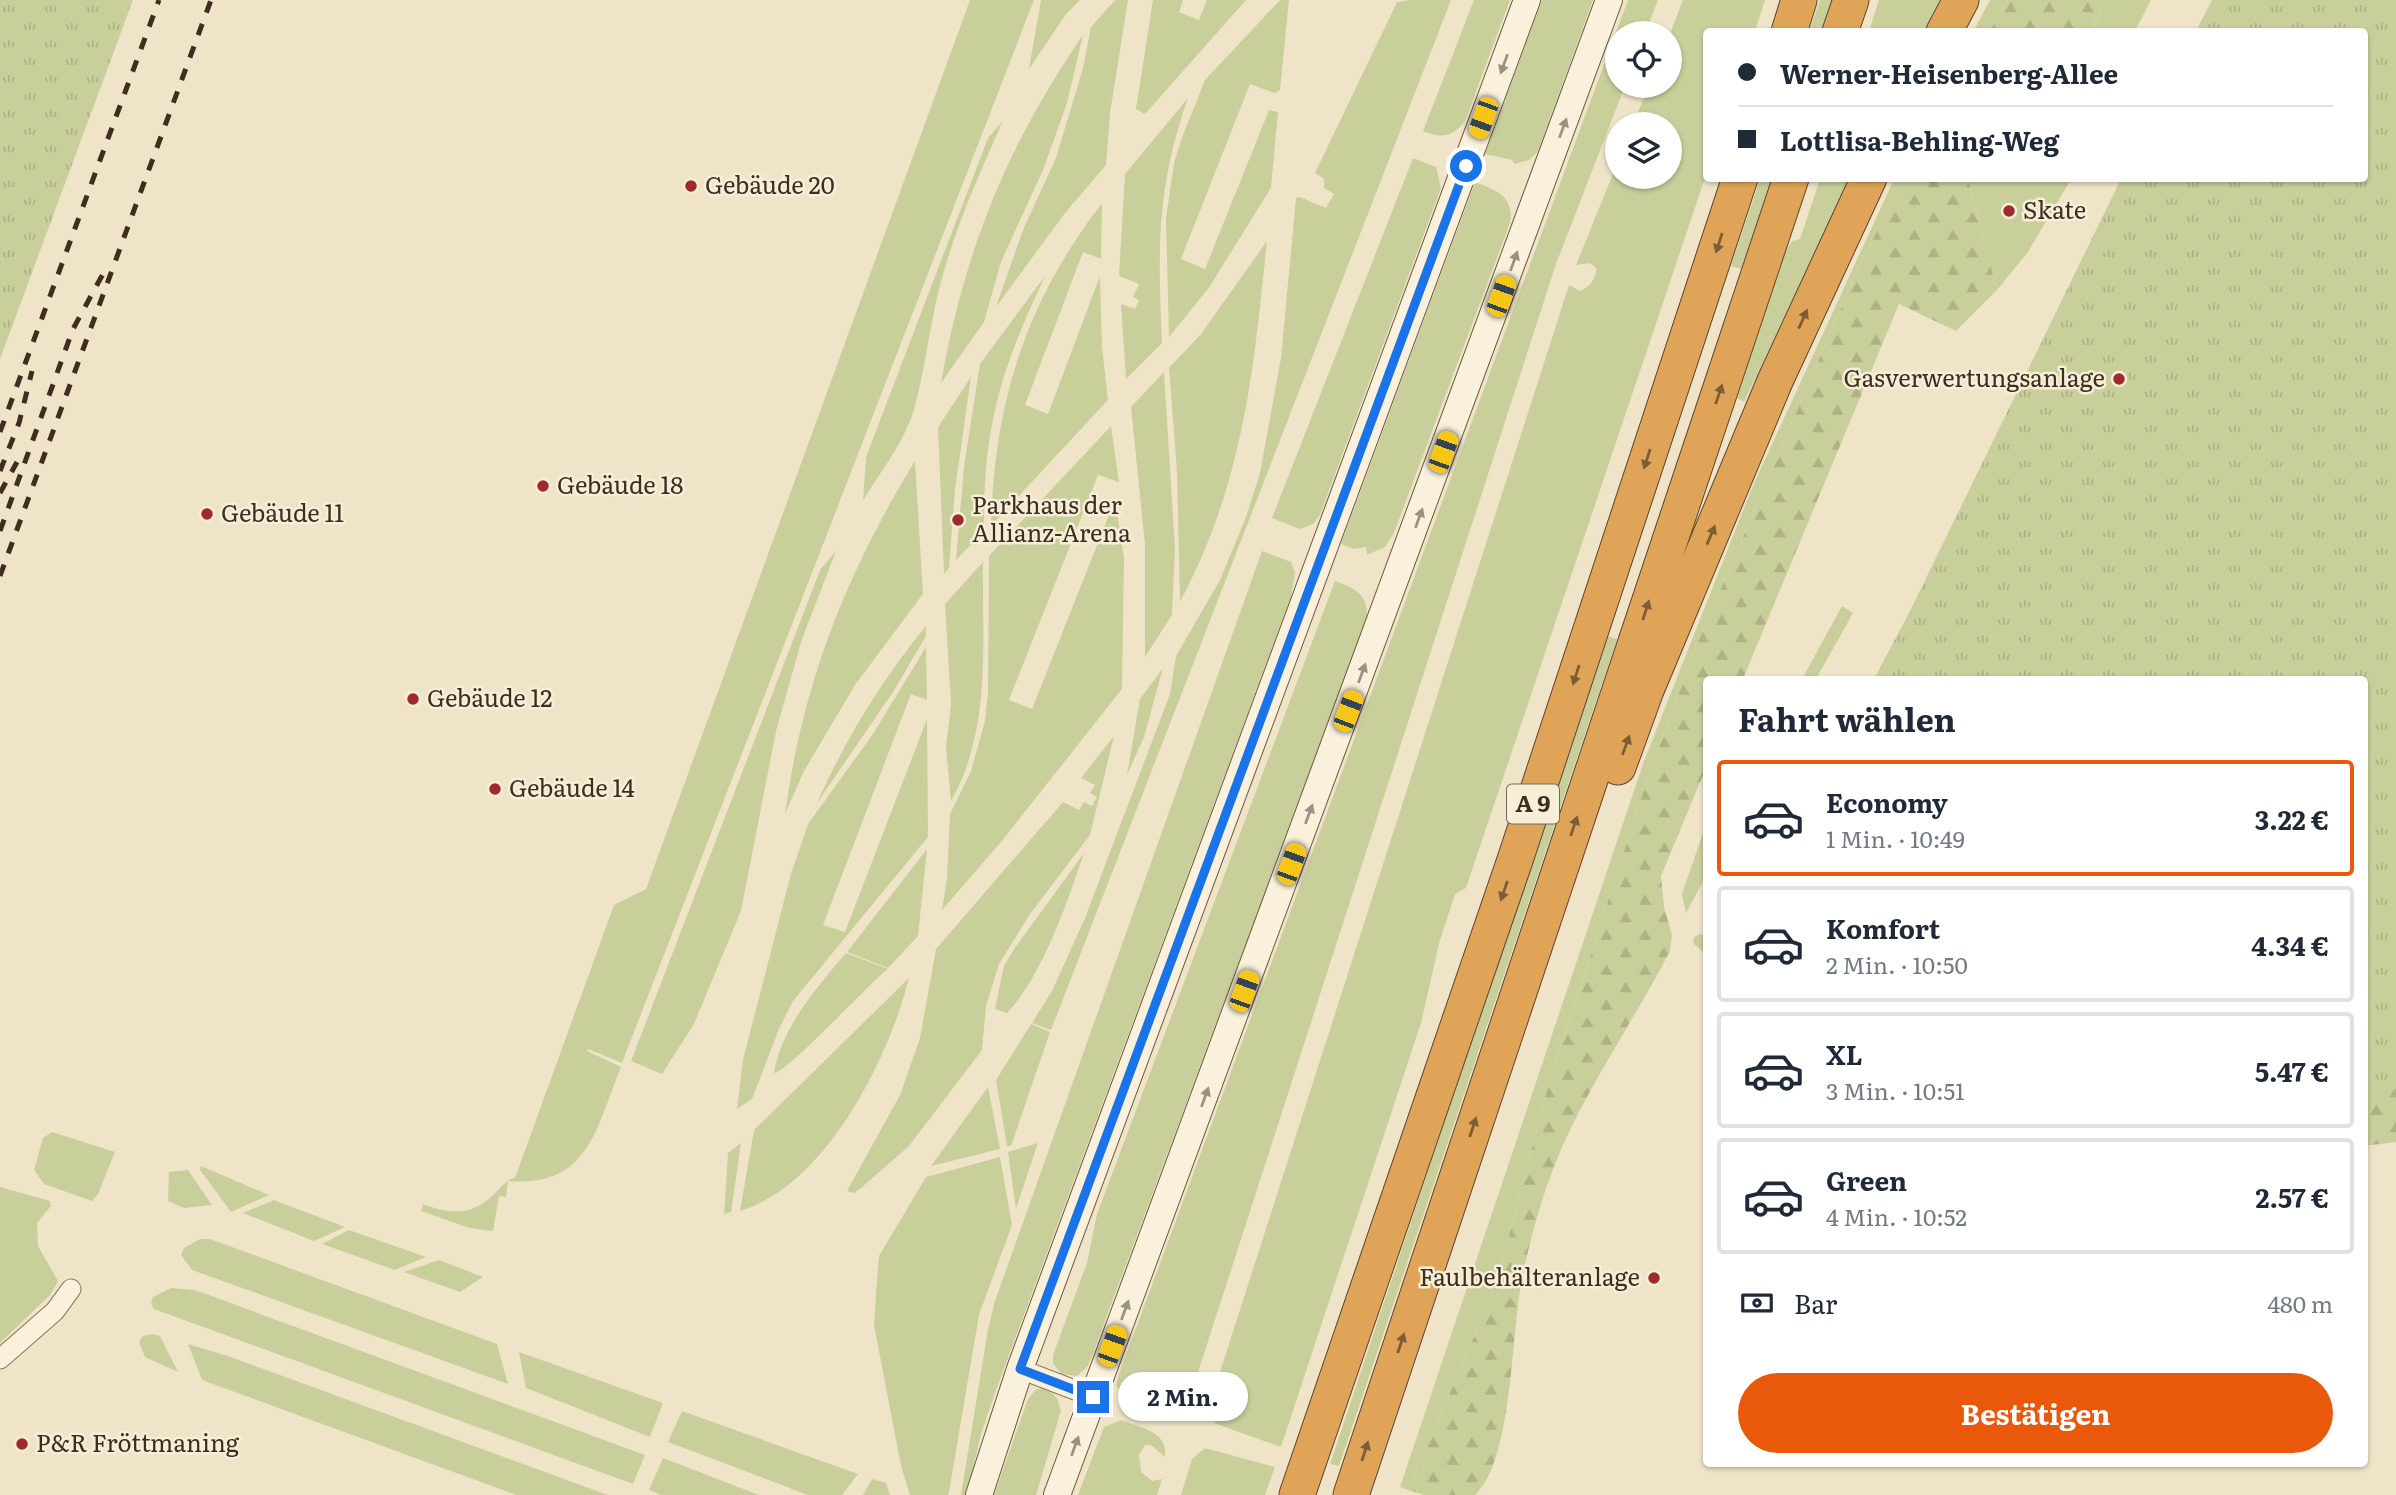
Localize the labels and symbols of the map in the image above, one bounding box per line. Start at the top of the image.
one-way arrow [1498,53,1509,74]
car [1466,95,1501,141]
one-way arrow [1557,117,1568,138]
route start [1450,150,1482,182]
place label: Gebäude 20 [705,166,835,201]
marker: Gebäude 20 [683,178,699,194]
place label: Skate [2023,191,2086,226]
marker: Skate [2001,203,2017,219]
one-way arrow [1713,233,1724,254]
one-way arrow [1509,251,1520,272]
car [1484,273,1519,319]
one-way arrow [1797,309,1809,329]
place label: Gasverwertungsanlage [1843,359,2105,394]
marker: Gasverwertungsanlage [2111,371,2127,387]
one-way arrow [1714,384,1724,405]
car [1426,429,1461,475]
one-way arrow [1641,449,1652,470]
place label: Gebäude 18 [557,466,684,501]
marker: Gebäude 18 [535,478,551,494]
place label: Parkhaus der Allianz-Arena [972,486,1131,549]
place label: Gebäude 11 [221,494,344,529]
marker: Gebäude 11 [199,506,215,522]
one-way arrow [1414,508,1425,529]
marker: Parkhaus der Allianz-Arena [950,512,966,528]
one-way arrow [1706,524,1717,545]
one-way arrow [1641,599,1651,620]
one-way arrow [1356,663,1367,684]
one-way arrow [1570,665,1581,686]
place label: Gebäude 12 [427,679,553,714]
car [1331,688,1366,734]
marker: Gebäude 12 [405,691,421,707]
one-way arrow [1621,735,1632,756]
place label: Gebäude 14 [509,769,635,804]
marker: Gebäude 14 [487,781,503,797]
road number: A 9 [1507,784,1559,824]
one-way arrow [1304,804,1315,825]
one-way arrow [1569,815,1579,836]
car [1274,841,1309,887]
one-way arrow [1498,881,1509,902]
car [1227,968,1262,1014]
one-way arrow [1199,1086,1210,1107]
one-way arrow [1468,1116,1479,1137]
place label: Faulbehälteranlage [1419,1258,1640,1293]
marker: Faulbehälteranlage [1646,1270,1662,1286]
one-way arrow [1120,1299,1131,1320]
car [1095,1323,1130,1369]
one-way arrow [1396,1332,1407,1353]
callout: 2 Min. [1118,1372,1247,1422]
route end [1077,1381,1109,1413]
place label: P&R Fröttmaning [36,1424,240,1459]
one-way arrow [1070,1435,1081,1456]
marker: P&R Fröttmaning [14,1436,30,1452]
one-way arrow [1360,1441,1371,1462]

